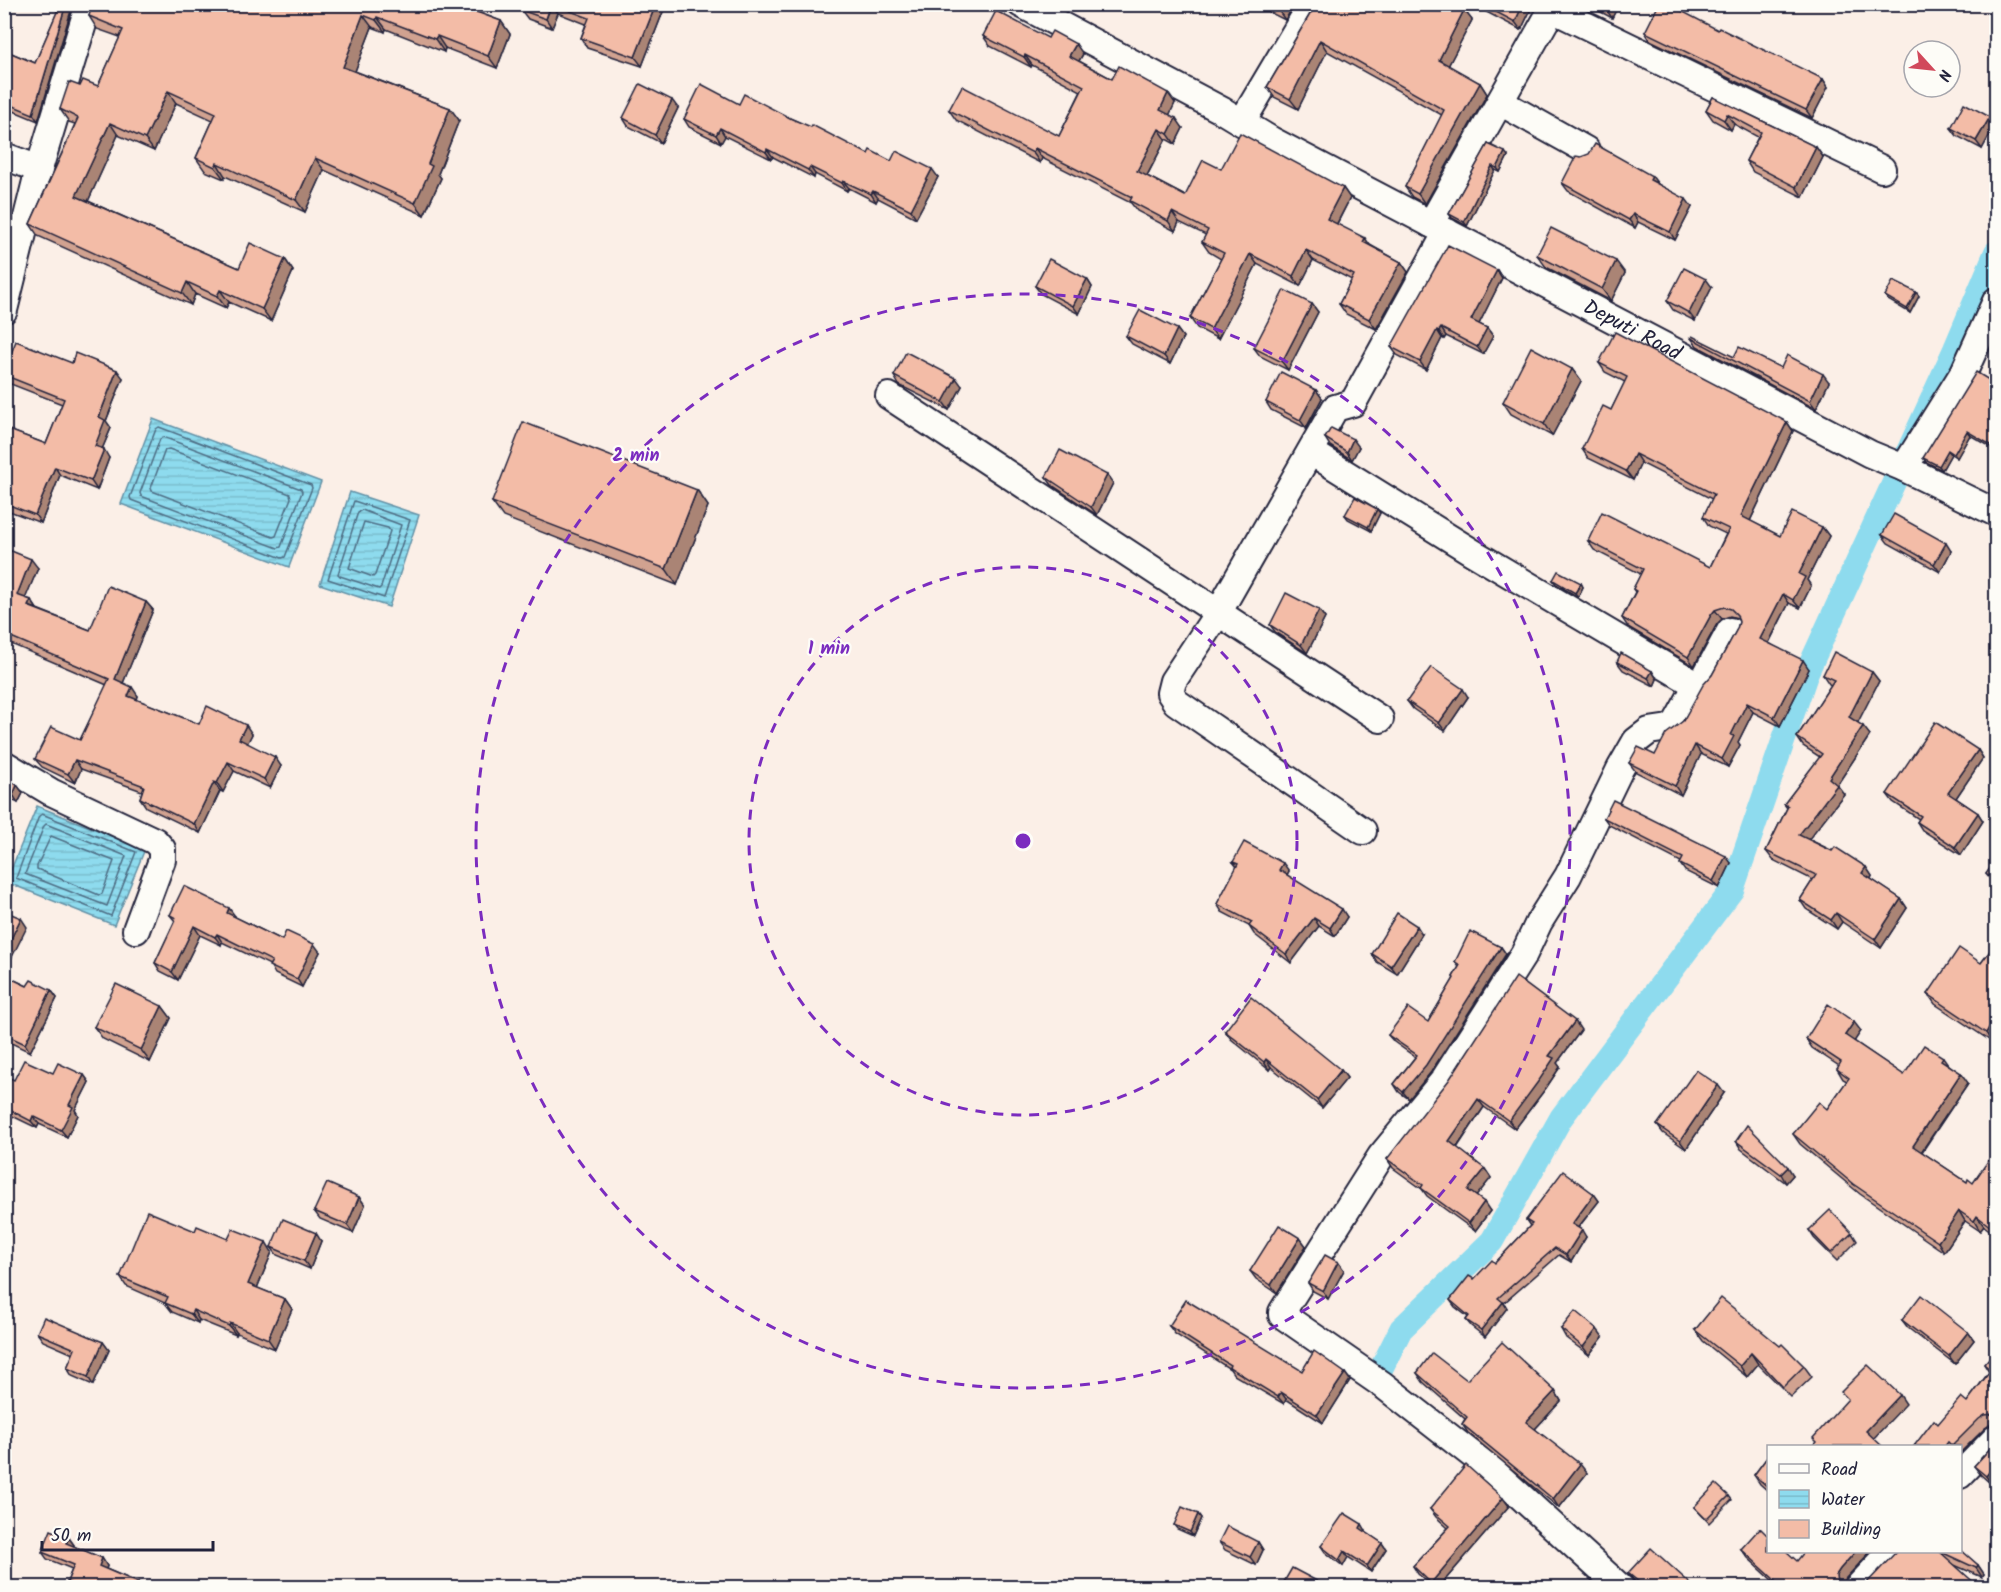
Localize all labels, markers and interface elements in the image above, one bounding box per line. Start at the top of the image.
north arrow [1902,39,1962,99]
text: N [1931,65,1957,85]
street label: Deputi Road [1577,291,1687,371]
text: 2 min [613,442,659,471]
text: 1 min [808,635,850,664]
centre of rings [1013,831,1033,851]
legend [1767,1445,1962,1553]
text: Road [1821,1456,1858,1485]
text: Water [1821,1486,1866,1515]
scale bar [42,1514,213,1552]
text: Building [1821,1516,1881,1545]
text: 50 m [51,1522,91,1551]

